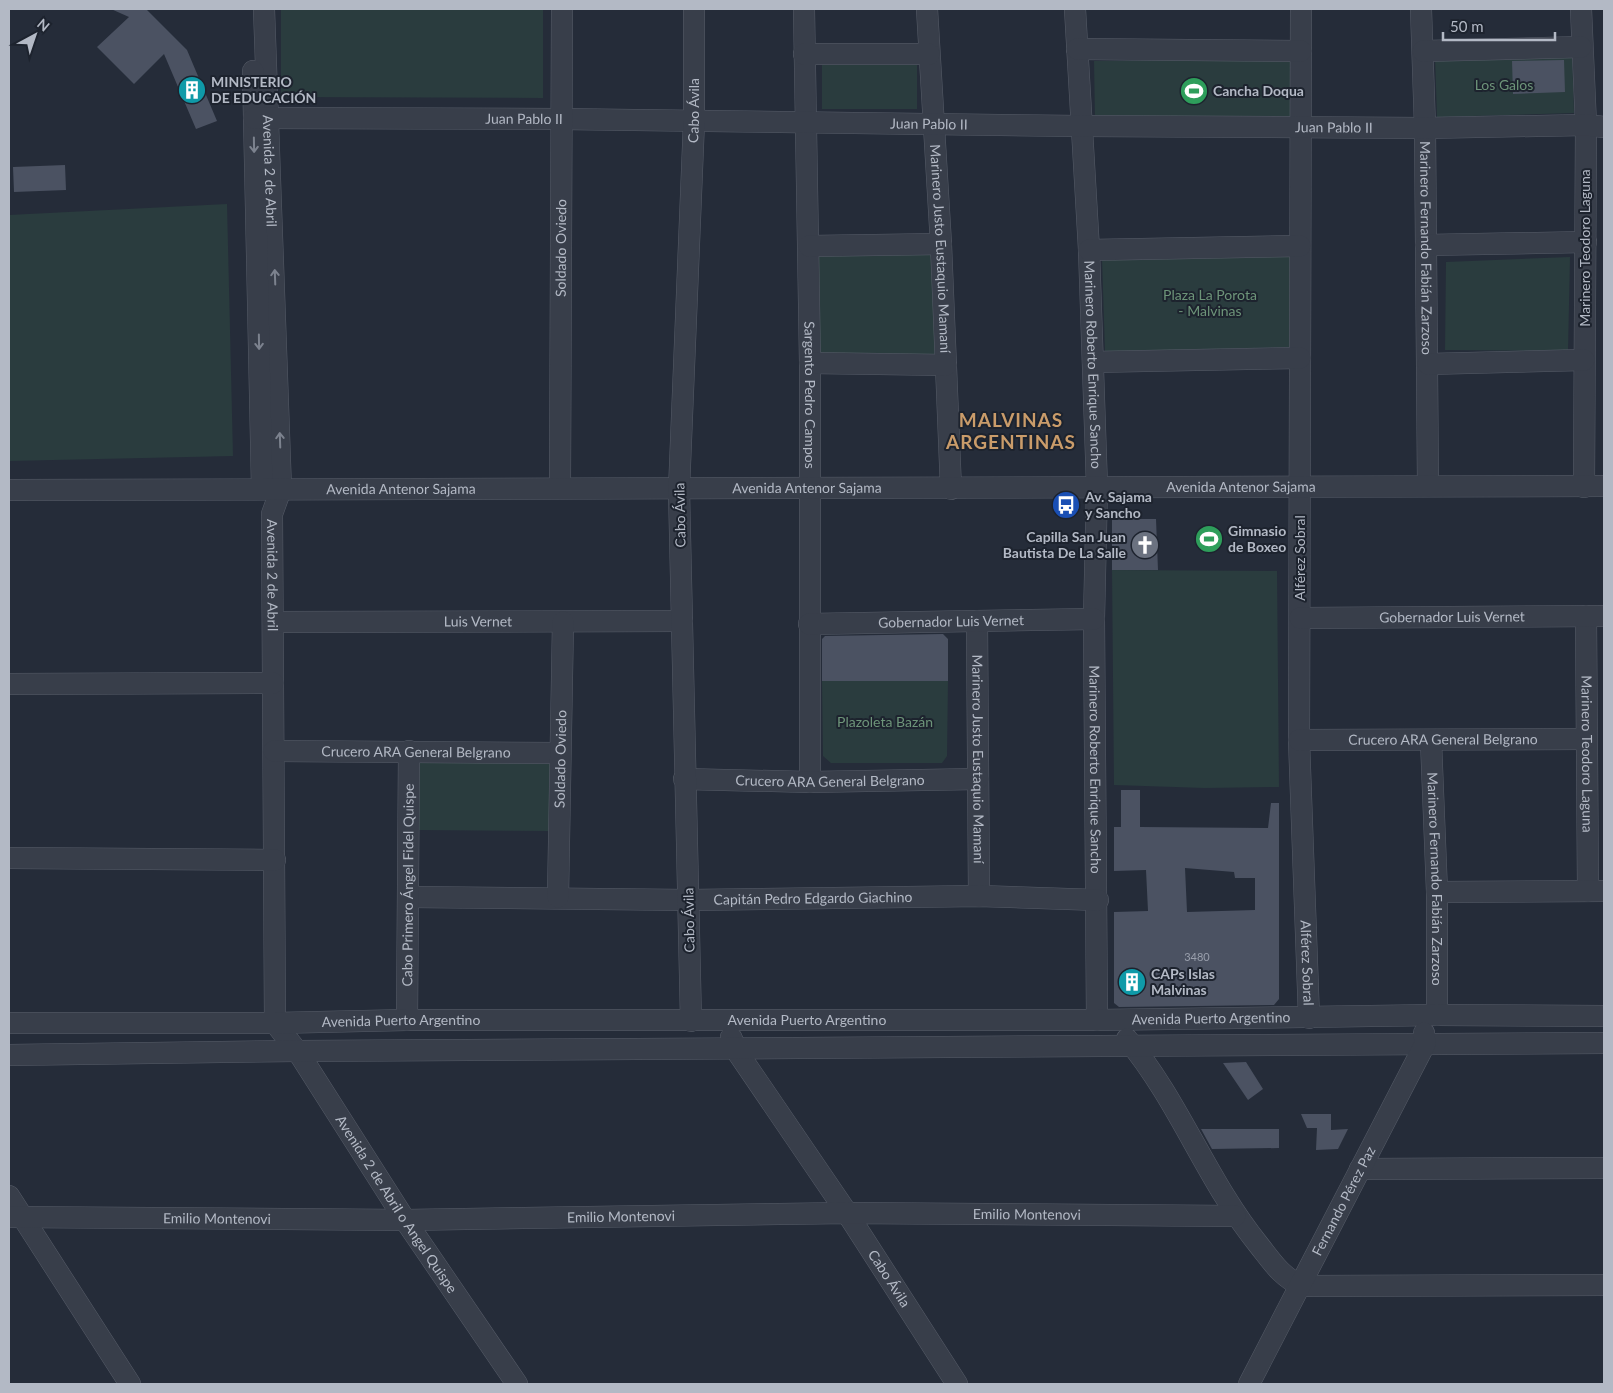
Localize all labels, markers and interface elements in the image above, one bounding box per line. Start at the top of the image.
north arrow [10,10,60,60]
scale bar [1443,10,1556,42]
text: N [34,15,53,35]
text: 50 m [1450,17,1484,35]
place label: MINISTERIO DE EDUCACIÓN [211,73,316,106]
building icon: MINISTERIO DE EDUCACIÓN [177,75,207,105]
sports icon: Cancha Doqua [1179,76,1209,106]
park label: Los Galos [1475,76,1533,93]
street label: Cabo Ávila [684,78,702,143]
place label: Cancha Doqua [1213,82,1304,99]
street label: Juan Pablo II [485,110,563,127]
street label: Juan Pablo II [890,114,968,132]
street label: Avenida 2 de Abril [260,115,281,227]
street label: Juan Pablo II [1295,118,1373,136]
one-way arrow [249,136,259,153]
street label: Marinero Fernando Fabián Zarzoso [1417,141,1436,355]
street label: Marinero Justo Eustaquio Mamaní [927,144,954,354]
street label: Marinero Teodoro Laguna [1576,169,1593,327]
street label: Soldado Oviedo [552,199,569,297]
street label: Marinero Roberto Enrique Sancho [1081,260,1105,469]
one-way arrow [270,270,279,286]
park label: Plaza La Porota - Malvinas [1163,286,1257,319]
street label: Sargento Pedro Campos [801,321,819,469]
one-way arrow [254,334,264,350]
district label: MALVINAS ARGENTINAS [945,408,1076,453]
one-way arrow [275,432,284,448]
street label: Avenida Antenor Sajama [1166,478,1316,495]
street label: Avenida Antenor Sajama [732,479,882,496]
street label: Avenida Antenor Sajama [326,480,476,497]
street label: Cabo Ávila [670,482,689,548]
place label: Av. Sajama y Sancho [1084,488,1152,521]
bus stop icon: Av. Sajama y Sancho [1051,490,1081,520]
street label: Alférez Sobral [1291,515,1308,601]
street label: Avenida 2 de Abril [264,519,282,631]
place label: Gimnasio de Boxeo [1228,522,1286,555]
sports icon: Gimnasio de Boxeo [1194,524,1224,554]
place label: Capilla San Juan Bautista De La Salle [1003,528,1127,561]
church icon: Capilla San Juan Bautista De La Salle [1130,530,1160,560]
street label: Gobernador Luis Vernet [1379,608,1525,625]
street label: Gobernador Luis Vernet [878,611,1024,631]
street label: Luis Vernet [444,612,512,630]
street label: Marinero Justo Eustaquio Mamaní [969,654,988,864]
street label: Marinero Roberto Enrique Sancho [1086,665,1105,874]
street label: Marinero Teodoro Laguna [1578,675,1597,833]
street label: Soldado Oviedo [551,710,569,808]
park label: Plazoleta Bazán [837,713,933,730]
street label: Crucero ARA General Belgrano [1348,730,1538,748]
street label: Crucero ARA General Belgrano [321,742,511,761]
street label: Crucero ARA General Belgrano [735,771,925,790]
street label: Marinero Fernando Fabián Zarzoso [1424,772,1446,986]
street label: Cabo Primero Ángel Fidel Quispe [398,783,417,987]
street label: Cabo Ávila [679,887,698,953]
street label: Capitán Pedro Edgardo Giachino [713,888,913,908]
street label: Alférez Sobral [1297,920,1318,1006]
house number: 3480 [1184,950,1210,963]
place label: CAPs Islas Malvinas [1151,965,1215,998]
building icon: CAPs Islas Malvinas [1117,967,1147,997]
street label: Avenida Puerto Argentino [1131,1008,1291,1027]
street label: Avenida Puerto Argentino [321,1011,480,1030]
street label: Avenida Puerto Argentino [728,1011,886,1028]
street label: Avenida 2 de Abril o Angel Quispe [332,1112,461,1296]
street label: Fernando Pérez Paz [1308,1143,1379,1258]
street label: Emilio Montenovi [973,1205,1081,1223]
street label: Emilio Montenovi [567,1207,675,1225]
street label: Emilio Montenovi [163,1209,271,1227]
street label: Cabo Ávila [865,1246,914,1310]

